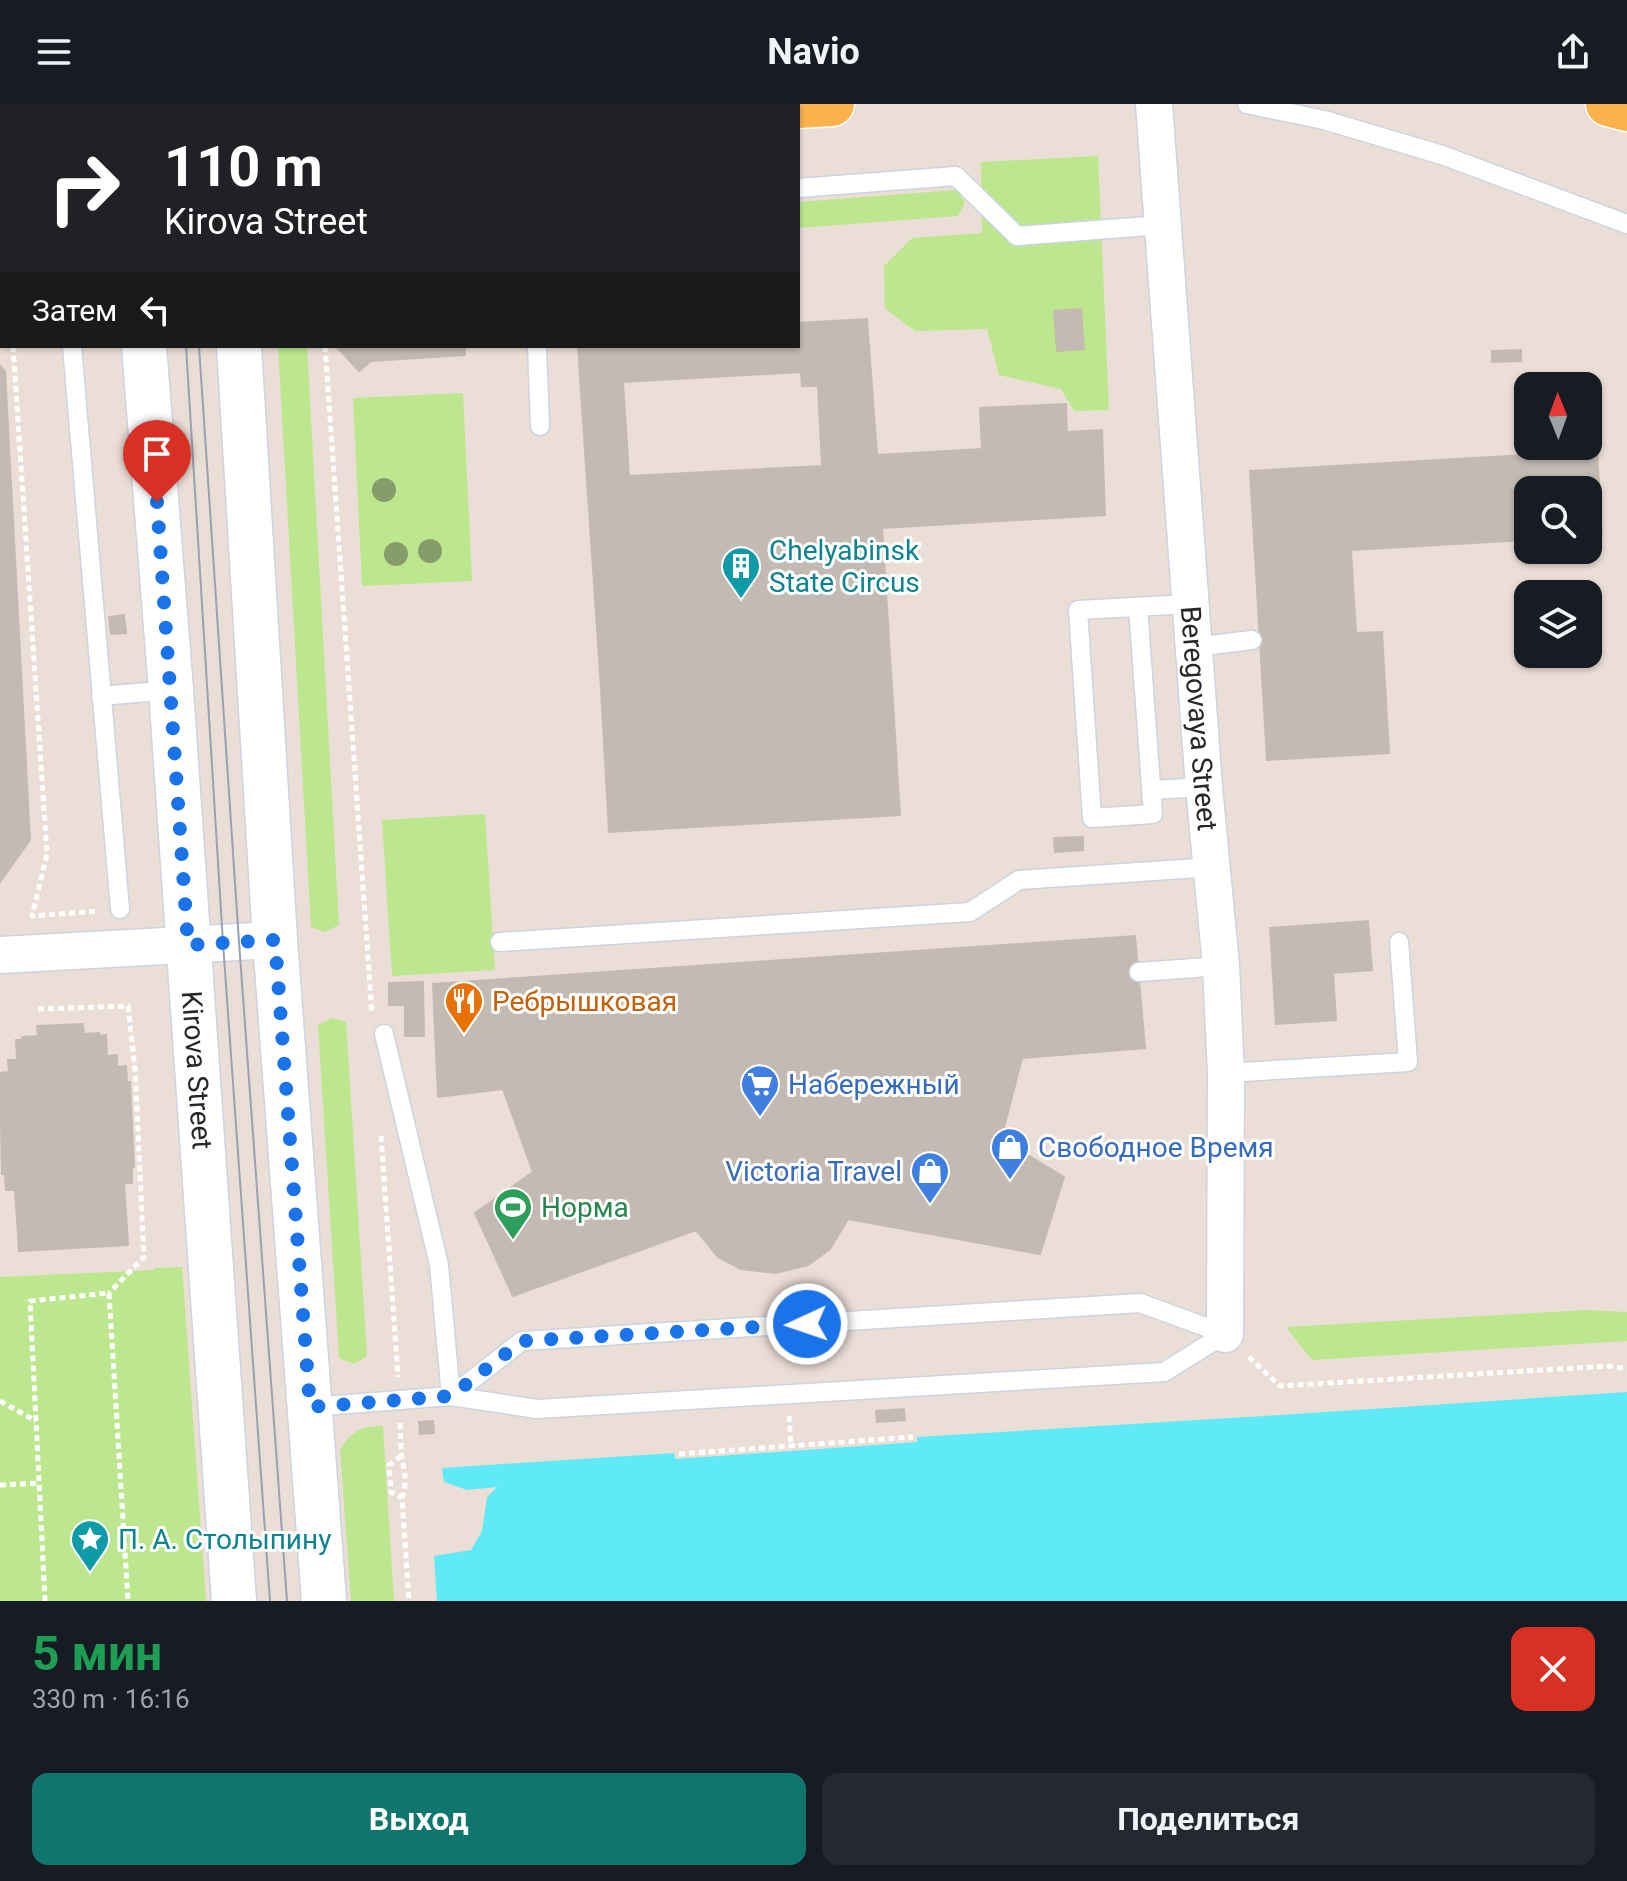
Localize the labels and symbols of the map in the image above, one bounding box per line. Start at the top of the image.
north arrow [1514,372,1602,460]
pin [123,420,191,502]
place label: Chelyabinsk State Circus [769,534,920,599]
building icon: Chelyabinsk State Circus [720,545,762,600]
street label: Beregovaya Street [1174,605,1225,832]
restaurant icon: Ребрышковая [443,980,485,1035]
place label: Ребрышковая [492,985,677,1018]
street label: Kirova Street [175,990,219,1150]
supermarket icon: Набережный [739,1063,781,1118]
place label: Набережный [788,1068,960,1101]
shop icon: Свободное Время [989,1126,1031,1181]
place label: Свободное Время [1038,1131,1274,1164]
shop icon: Victoria Travel [909,1150,951,1205]
place label: Victoria Travel [725,1155,902,1188]
sports icon: Норма [492,1186,534,1241]
place label: Норма [541,1191,629,1224]
position arrow [765,1282,849,1366]
place icon: П. А. Столыпину [69,1518,111,1573]
place label: П. А. Столыпину [118,1523,331,1556]

